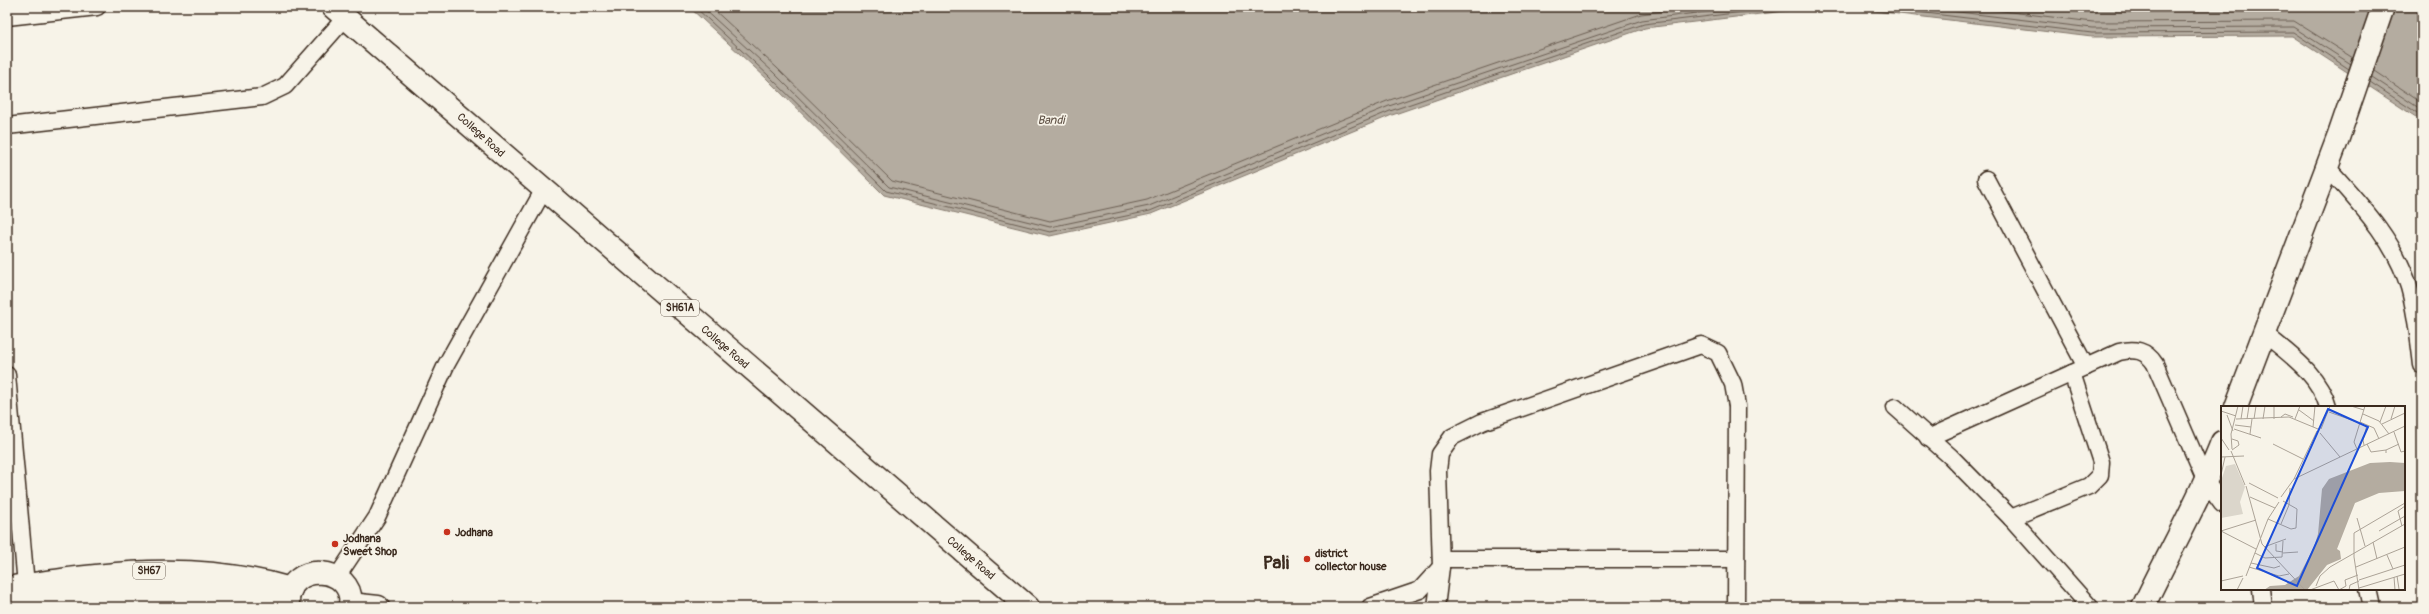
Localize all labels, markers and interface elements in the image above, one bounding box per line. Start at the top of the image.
street label: College Road [455,110,507,160]
water label: Bandi [1038,113,1066,128]
road number: SH61A [661,300,699,316]
street label: College Road [698,323,752,371]
inset map [2221,406,2405,590]
place label: Jodhana [455,526,493,539]
marker: Jodhana [442,527,452,537]
place label: Jodhana Sweet Shop [343,532,397,558]
street label: College Road [944,534,998,582]
marker: Jodhana Sweet Shop [330,539,340,549]
place label: district collector house [1314,547,1387,573]
district label: Pali [1263,551,1290,575]
marker: district collector house [1302,554,1312,564]
road number: SH67 [133,563,165,579]

